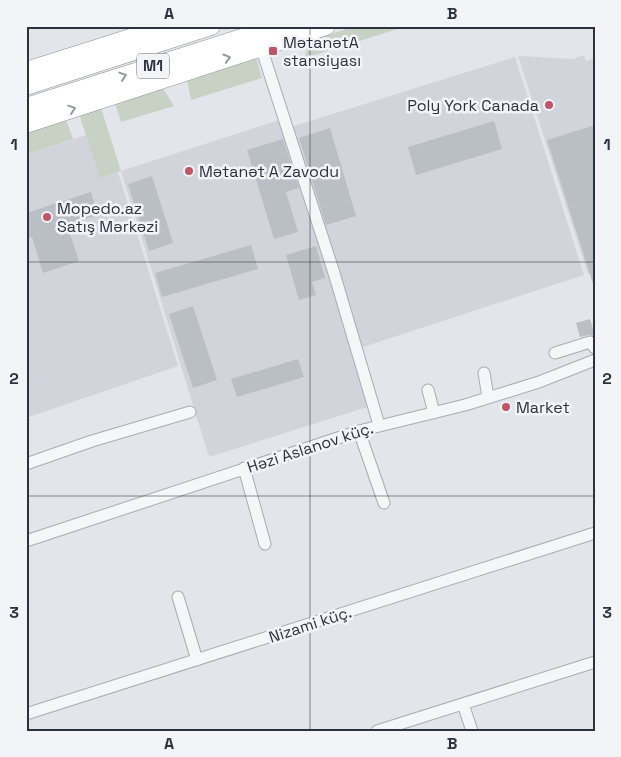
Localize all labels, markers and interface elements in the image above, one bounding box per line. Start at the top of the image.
text: A [164,3,174,24]
text: B [447,3,457,24]
place label: MətanətA stansiyası [283,32,361,71]
marker: MətanətA stansiyası [267,45,279,57]
road number: M1 [137,54,169,78]
one-way arrow [222,54,231,64]
one-way arrow [118,72,126,82]
place label: Poly York Canada [407,95,539,116]
marker: Poly York Canada [543,99,555,111]
one-way arrow [68,104,76,114]
text: 1 [10,134,18,155]
text: 1 [603,134,611,155]
place label: Mətanət A Zavodu [199,161,339,182]
marker: Mətanət A Zavodu [183,165,195,177]
place label: Mopedo.az Satış Mərkəzi [57,198,158,237]
marker: Mopedo.az Satış Mərkəzi [41,211,53,223]
text: 2 [9,368,19,389]
text: 2 [602,368,612,389]
place label: Market [516,397,570,418]
marker: Market [500,401,512,413]
street label: Həzi Aslanov küç. [244,417,376,478]
street label: Nizami küç. [266,601,354,648]
text: 3 [9,602,19,623]
text: 3 [602,602,612,623]
text: A [164,733,174,754]
text: B [447,733,457,754]

